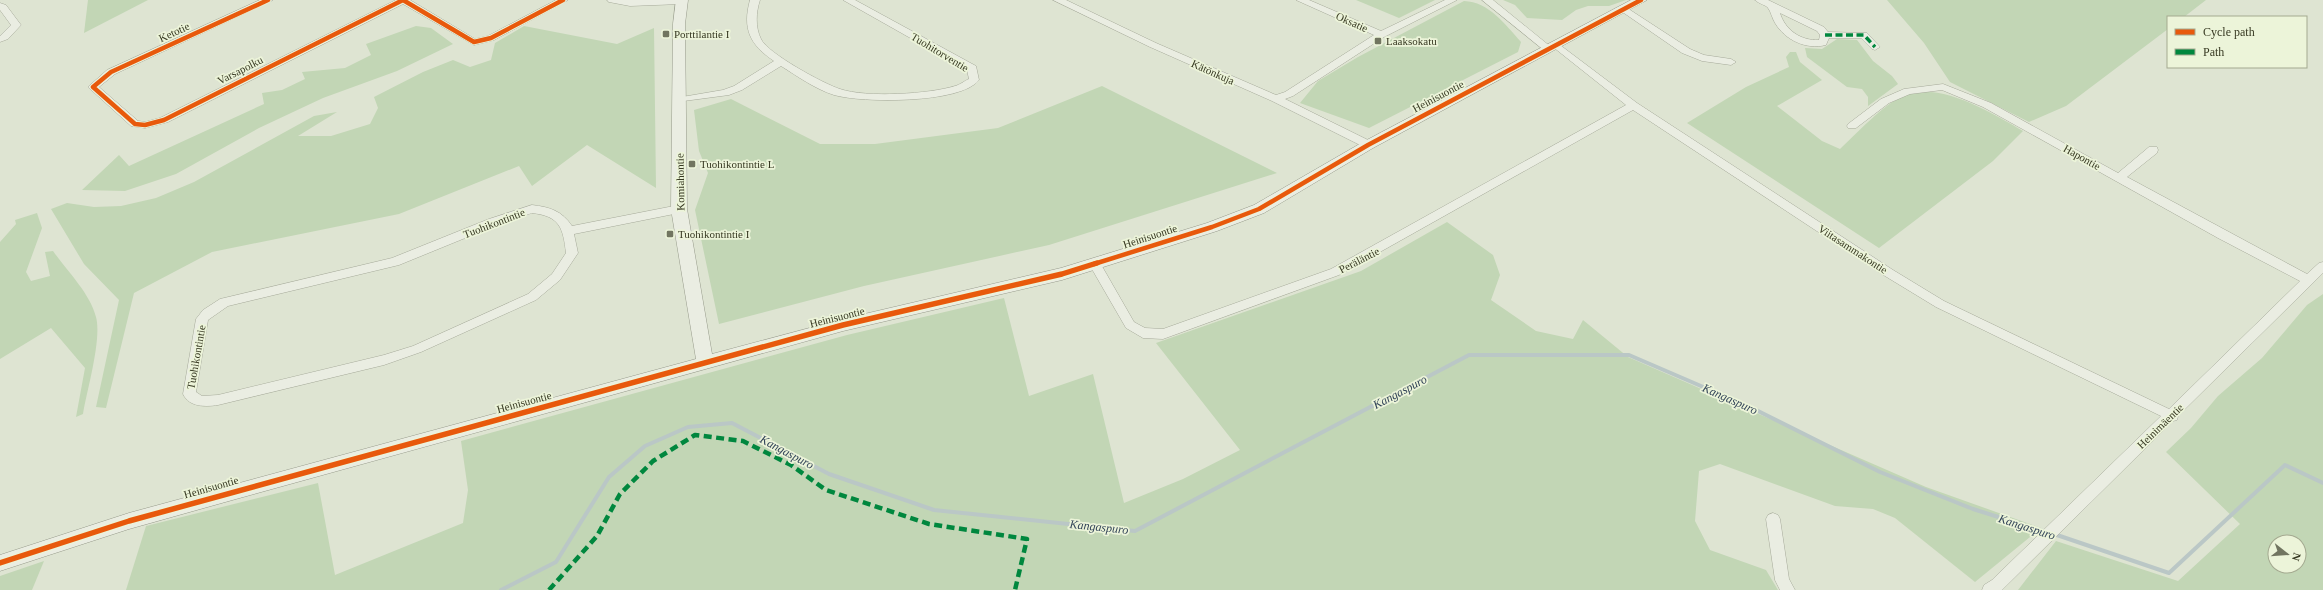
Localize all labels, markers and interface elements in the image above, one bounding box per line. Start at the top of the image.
street label: Oksatie [1334,10,1370,34]
legend [2167,16,2307,68]
street label: Ketotie [157,20,191,44]
text: Cycle path [2203,25,2255,39]
place label: Porttilantie I [674,28,730,40]
marker: Porttilantie I [661,29,671,39]
street label: Tuohitorventie [909,30,971,74]
place label: Laaksokatu [1386,35,1437,47]
marker: Laaksokatu [1373,36,1383,46]
text: Path [2203,45,2224,59]
street label: Varsapolku [215,53,265,87]
street label: Kätönkuja [1190,57,1236,87]
street label: Heinisuontie [1410,77,1466,114]
street label: Hapontie [2061,142,2103,172]
street label: Komiahontie [673,153,687,211]
place label: Tuohikontintie L [700,158,775,170]
marker: Tuohikontintie L [687,159,697,169]
street label: Tuohikontintie [462,206,527,240]
street label: Heinisuontie [1121,222,1179,250]
street label: Viitasammakontie [1816,222,1890,276]
place label: Tuohikontintie I [678,228,750,240]
marker: Tuohikontintie I [665,229,675,239]
street label: Peräläntie [1337,245,1381,275]
street label: Heinisuontie [808,304,866,330]
street label: Tuohikontintie [184,324,208,390]
water label: Kangaspuro [1370,372,1429,412]
water label: Kangaspuro [1699,380,1760,417]
street label: Heinisuontie [495,389,553,415]
street label: Heinimäentie [2135,401,2186,451]
water label: Kangaspuro [757,432,816,472]
street label: Heinisuontie [182,473,240,501]
water label: Kangaspuro [1996,511,2057,543]
water label: Kangaspuro [1068,517,1129,537]
north arrow [2267,534,2307,574]
text: N [2290,551,2303,563]

